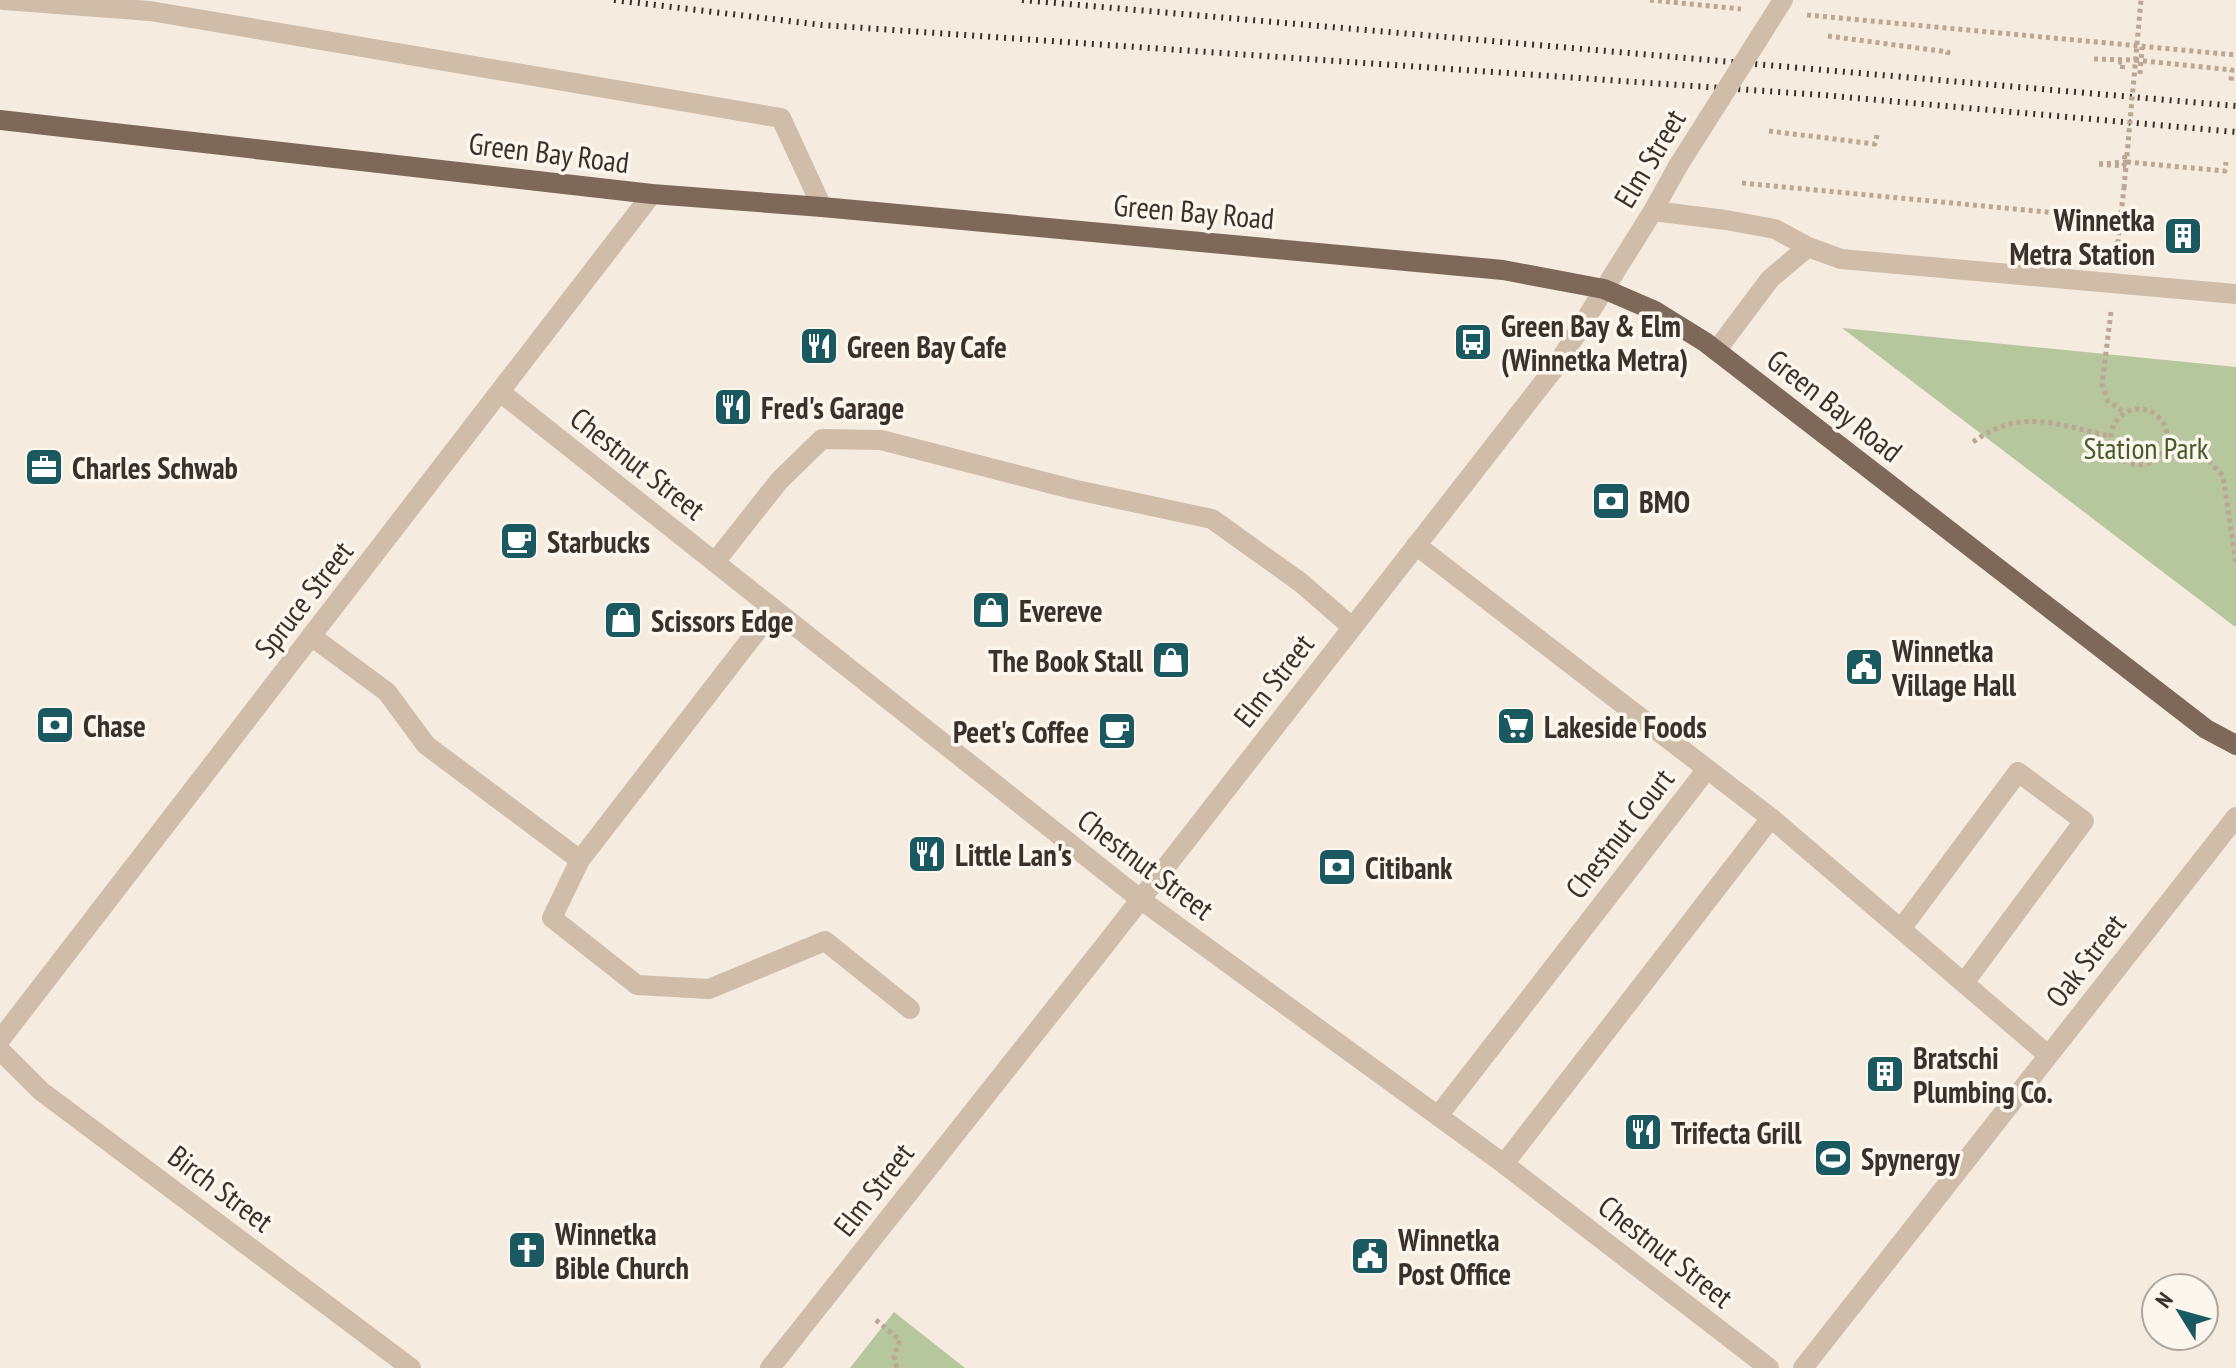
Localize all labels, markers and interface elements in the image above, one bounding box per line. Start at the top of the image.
street label: Elm Street [1605,101,1694,214]
street label: Green Bay Road [467,123,631,181]
street label: Green Bay Road [1112,185,1276,237]
place label: Winnetka Metra Station [2010,200,2155,273]
building icon: Winnetka Metra Station [2162,215,2204,257]
place label: Green Bay & Elm (Winnetka Metra) [1501,306,1688,379]
bus stop icon: Green Bay & Elm (Winnetka Metra) [1452,321,1494,363]
restaurant icon: Green Bay Cafe [798,325,840,367]
place label: Green Bay Cafe [847,327,1007,366]
street label: Green Bay Road [1760,340,1910,470]
restaurant icon: Fred's Garage [712,386,754,428]
place label: Fred's Garage [761,388,904,427]
street label: Chestnut Street [563,398,714,528]
park label: Station Park [2084,428,2209,467]
office icon: Charles Schwab [23,446,65,488]
place label: Charles Schwab [72,448,238,487]
bank icon: BMO [1590,480,1632,522]
place label: BMO [1639,482,1690,521]
cafe icon: Starbucks [498,520,540,562]
place label: Starbucks [547,522,650,561]
street label: Spruce Street [245,532,361,665]
shop icon: Evereve [970,589,1012,631]
place label: Evereve [1019,591,1103,630]
shop icon: Scissors Edge [602,599,644,641]
place label: Scissors Edge [651,601,794,640]
street label: Elm Street [1224,625,1322,735]
place label: Winnetka Village Hall [1891,631,2017,704]
shop icon: The Book Stall [1150,639,1192,681]
place label: The Book Stall [988,641,1144,680]
public building icon: Winnetka Village Hall [1843,646,1885,688]
bank icon: Chase [34,704,76,746]
supermarket icon: Lakeside Foods [1495,705,1537,747]
place label: Chase [83,706,146,745]
place label: Lakeside Foods [1544,707,1707,746]
cafe icon: Peet's Coffee [1096,710,1138,752]
place label: Peet's Coffee [953,712,1089,751]
street label: Chestnut Court [1556,759,1682,906]
street label: Chestnut Street [1070,800,1222,928]
restaurant icon: Little Lan's [906,833,948,875]
place label: Little Lan's [955,835,1072,874]
bank icon: Citibank [1316,846,1358,888]
place label: Citibank [1365,848,1453,887]
street label: Oak Street [2036,905,2134,1015]
place label: Bratschi Plumbing Co. [1913,1038,2053,1111]
building icon: Bratschi Plumbing Co. [1864,1053,1906,1095]
restaurant icon: Trifecta Grill [1622,1111,1664,1153]
place label: Trifecta Grill [1671,1113,1802,1152]
street label: Elm Street [824,1134,922,1244]
street label: Birch Street [161,1136,282,1240]
sports icon: Spynergy [1812,1137,1854,1179]
place label: Spynergy [1861,1139,1961,1178]
street label: Chestnut Street [1591,1186,1742,1316]
place label: Winnetka Bible Church [554,1214,689,1287]
place label: Winnetka Post Office [1397,1220,1511,1293]
church icon: Winnetka Bible Church [506,1229,548,1271]
public building icon: Winnetka Post Office [1349,1235,1391,1277]
north arrow [2140,1272,2220,1352]
text: N [2149,1287,2179,1313]

